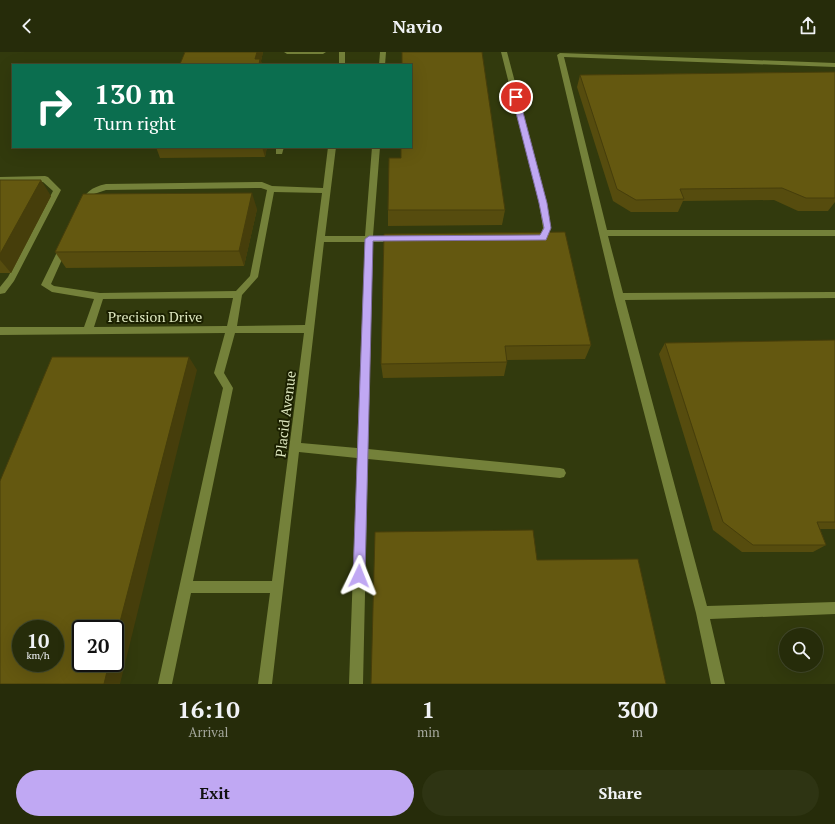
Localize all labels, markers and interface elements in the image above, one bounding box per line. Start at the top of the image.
text: Navio [392,14,443,38]
icon: back [16,15,38,37]
icon: share [797,15,819,37]
text: 130 m [94,75,175,112]
icon: right [28,80,80,132]
pin [499,80,533,114]
icon: arrive [505,86,527,108]
text: Turn right [94,111,176,135]
street label: Precision Drive [108,307,202,326]
street label: Placid Avenue [270,370,300,458]
position arrow [338,555,380,597]
speed limit sign: 20 [72,620,124,672]
text: 10 [27,627,49,654]
map controls [779,628,823,672]
button: search [779,628,823,672]
text: km/h [26,649,50,662]
text: 16:10 [177,693,240,725]
text: 1 [422,693,435,725]
text: 300 [617,693,658,725]
text: Arrival [189,723,228,741]
text: min [417,723,440,741]
text: m [632,723,643,741]
button: Exit [16,770,414,816]
button: Share [422,770,819,816]

